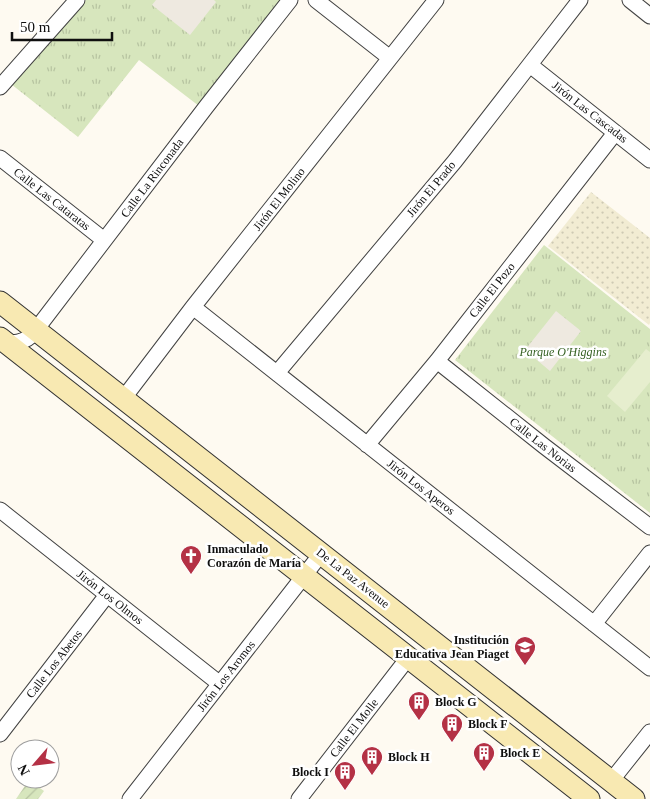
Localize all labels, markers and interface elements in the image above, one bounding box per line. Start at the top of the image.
scale bar [12,10,112,42]
text: 50 m [20,19,51,35]
street label: Jirón Las Cascadas [549,78,631,146]
street label: Calle La Rinconada [118,135,187,220]
street label: Jirón El Prado [404,158,458,220]
street label: Calle Las Cataratas [11,165,93,233]
street label: Jirón El Molino [250,165,308,233]
street label: Calle El Pozo [466,260,518,320]
park label: Parque O'Higgins [518,345,607,359]
street label: Calle Las Norias [507,415,579,476]
street label: Jirón Los Aperos [384,456,458,518]
place label: Inmaculado Corazón de María [207,542,301,570]
church icon: Inmaculado Corazón de María [179,544,203,575]
street label: De La Paz Avenue [314,545,392,611]
street label: Jirón Los Olmos [74,567,146,627]
street label: Calle Los Abetos [23,627,85,701]
place label: Institución Educativa Jean Piaget [395,633,509,661]
school or university icon: Institución Educativa Jean Piaget [513,635,537,666]
street label: Jirón Los Aromos [194,638,258,714]
building icon: Block G [407,690,431,721]
place label: Block G [435,695,477,709]
street label: Calle El Molle [327,696,381,760]
building icon: Block F [440,712,464,743]
place label: Block F [468,717,508,731]
north arrow [10,739,60,789]
building icon: Block E [472,741,496,772]
building icon: Block H [360,745,384,776]
place label: Block E [500,746,540,760]
place label: Block H [388,750,430,764]
building icon: Block I [333,760,357,791]
text: N [15,762,33,778]
place label: Block I [292,765,329,779]

